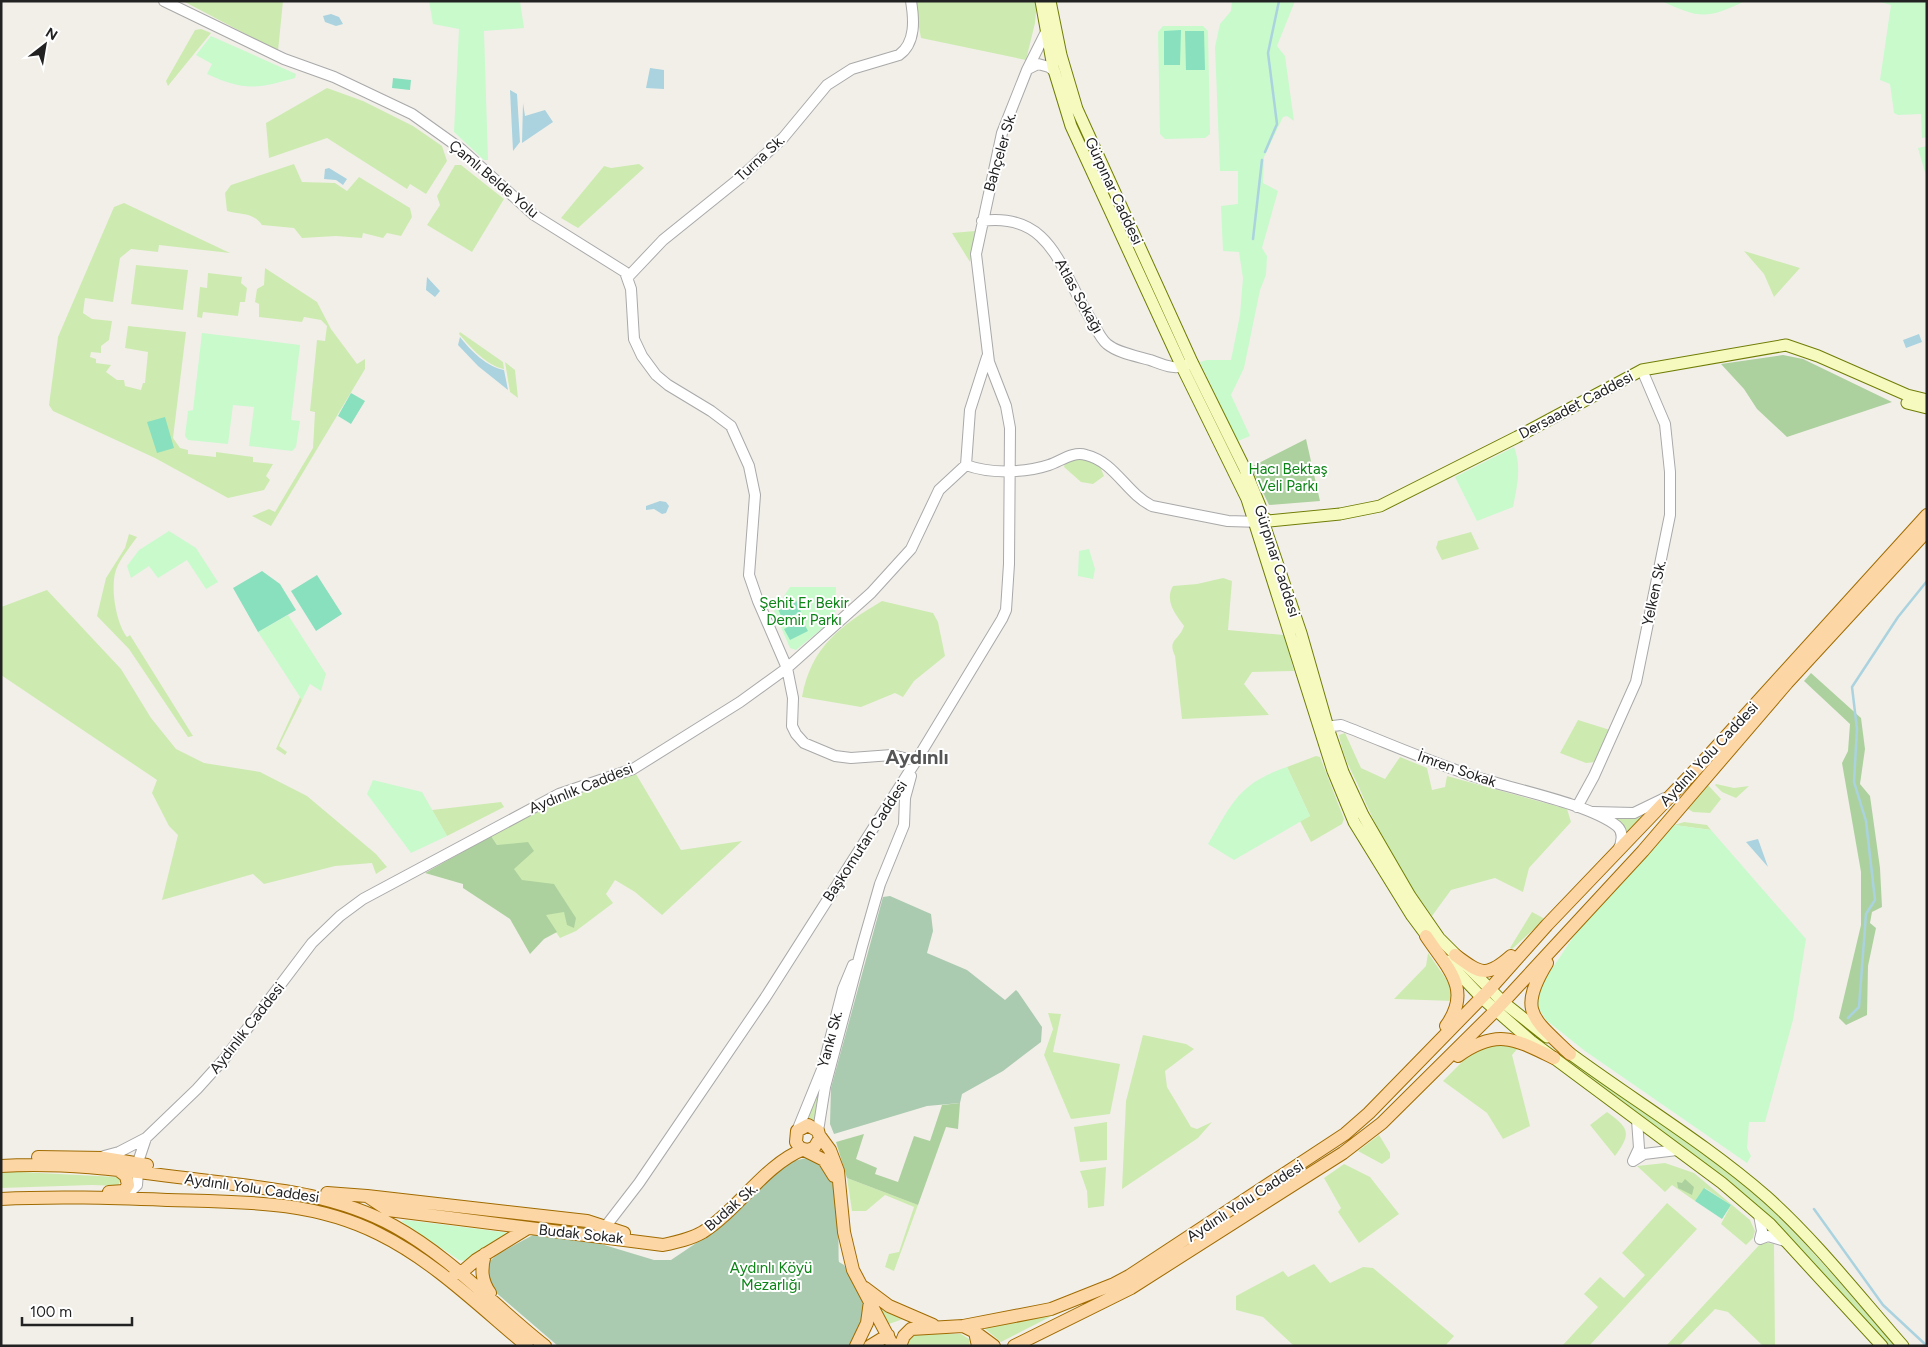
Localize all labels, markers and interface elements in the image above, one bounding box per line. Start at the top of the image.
north arrow [20,20,70,70]
text: N [42,24,60,44]
street label: Bahçeler Sk. [980,110,1020,194]
street label: Turna Sk. [732,131,788,185]
street label: Gürpınar Caddesi [1081,134,1147,248]
street label: Çamlı Belde Yolu [445,136,543,222]
street label: Atlas Sokağı [1051,256,1107,336]
street label: Dersaadet Caddesi [1516,367,1636,443]
park label: Hacı Bektaş Veli Parkı [1248,460,1328,495]
street label: Gürpınar Caddesi [1250,503,1304,619]
street label: Yelken Sk. [1638,559,1670,627]
park label: Şehit Er Bekir Demir Parkı [759,594,849,629]
street label: Aydınlı Yolu Caddesi [1656,698,1762,810]
district label: Aydınlı [885,745,949,769]
street label: İmren Sokak [1415,747,1499,791]
street label: Aydınlık Caddesi [526,759,636,817]
street label: Başkomutan Caddesi [819,777,911,905]
street label: Aydınlık Caddesi [206,979,288,1077]
street label: Yankı Sk. [814,1009,846,1069]
street label: Aydınlı Yolu Caddesi [1183,1156,1307,1246]
street label: Aydınlı Yolu Caddesi [184,1170,320,1206]
street label: Budak Sk. [701,1179,761,1235]
street label: Budak Sokak [538,1221,625,1247]
park label: Aydınlı Köyü Mezarlığı [730,1259,812,1294]
scale bar [22,1294,132,1326]
text: 100 m [30,1303,72,1321]

